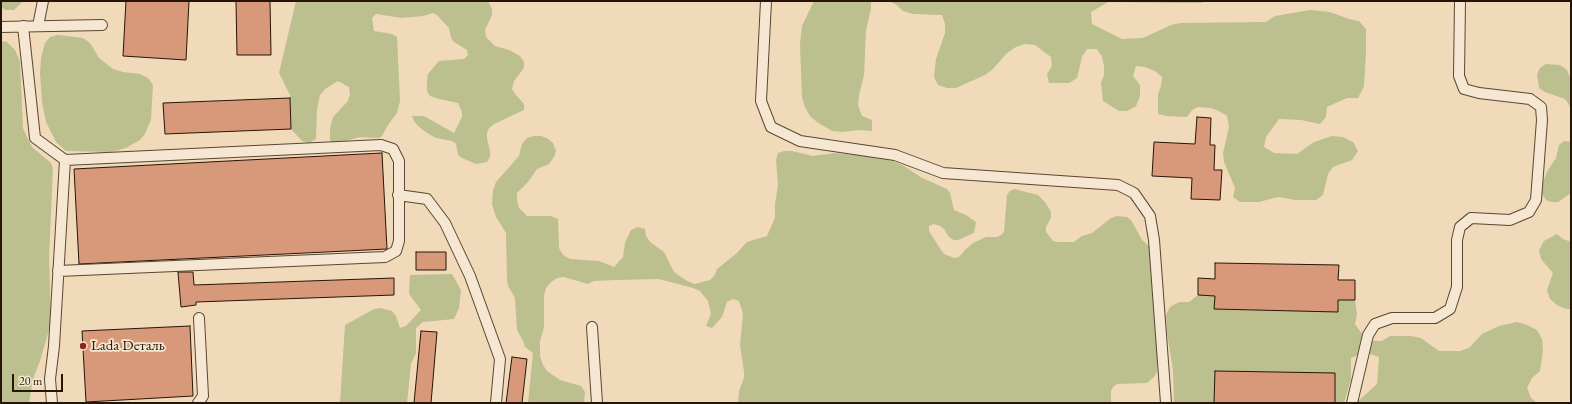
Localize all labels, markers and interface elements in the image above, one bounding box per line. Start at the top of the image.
place label: Lada Dеталь [91,337,165,355]
marker: Lada Dеталь [78,341,88,351]
scale bar [14,366,65,392]
text: 20 m [19,373,42,389]

